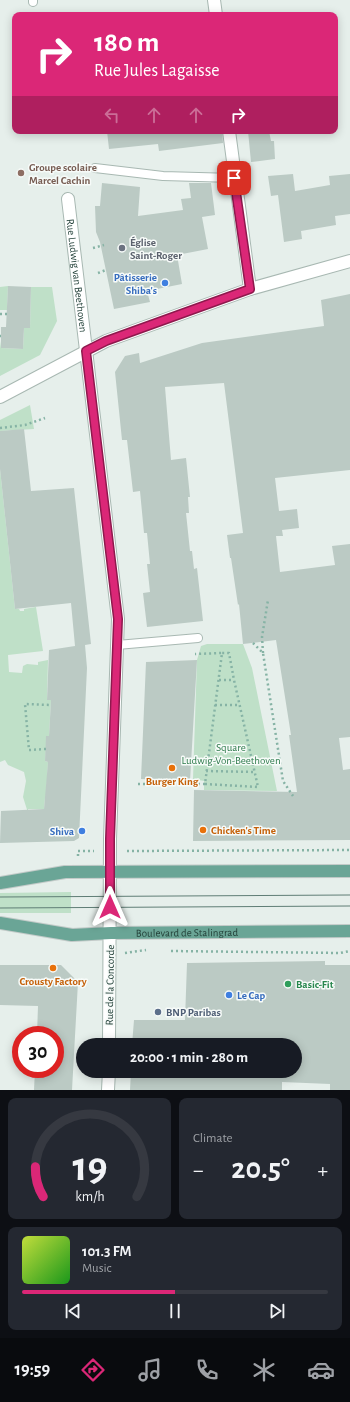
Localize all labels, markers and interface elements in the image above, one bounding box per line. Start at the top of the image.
icon: right [28,28,80,80]
text: 180 m [94,29,159,57]
text: Rue Jules Lagaisse [94,62,220,80]
icon: left [101,104,123,126]
icon: ahead [143,104,165,126]
icon: ahead [185,104,207,126]
icon: right [227,104,249,126]
pin [217,161,251,195]
place label: Groupe scolaire Marcel Cachin [29,162,97,186]
icon: arrive [223,167,245,189]
marker: Groupe scolaire Marcel Cachin [16,168,26,178]
street label: Rue Ludwig van Beethoven [65,218,89,333]
place label: Église Saint-Roger [130,236,182,261]
marker: Église Saint-Roger [117,243,127,253]
place label: Pâtisserie Shiba's [114,272,157,296]
marker: Pâtisserie Shiba's [160,278,170,288]
park label: Square Ludwig-Von-Beethoven [181,742,281,766]
marker: Burger King [167,763,177,773]
place label: Burger King [146,776,199,787]
marker: Chicken's Time [198,825,208,835]
place label: Chicken's Time [211,825,276,836]
place label: Shiva [50,826,75,837]
marker: Shiva [77,826,87,836]
position arrow [89,886,131,928]
street label: Boulevard de Stalingrad [136,926,238,938]
street label: Rue de la Concorde [104,944,116,1026]
marker: Crousty Factory [48,963,58,973]
place label: Crousty Factory [19,976,87,987]
marker: Basic-Fit [283,979,293,989]
place label: Basic-Fit [296,979,334,990]
marker: Le Cap [224,990,234,1000]
place label: Le Cap [237,990,266,1001]
marker: BNP Paribas [153,1007,163,1017]
place label: BNP Paribas [166,1007,221,1018]
speed limit sign: 30 [12,1026,64,1078]
text: 20:00 · 1 min · 280 m [130,1050,248,1065]
text: Climate [193,1132,232,1145]
text: 19 [72,1146,107,1187]
text: 20.5° [231,1154,290,1184]
text: − [193,1159,204,1181]
text: + [317,1159,328,1181]
text: km/h [75,1189,104,1203]
text: 101.3 FM [82,1244,131,1259]
text: Music [82,1262,112,1275]
icon: previous [62,1300,84,1322]
icon: pause [164,1300,186,1322]
icon: next [266,1300,288,1322]
icon: directions [79,1356,107,1384]
icon: music [136,1356,164,1384]
icon: phone [193,1356,221,1384]
icon: climate [250,1356,278,1384]
icon: car [307,1356,335,1384]
text: 19:59 [15,1361,50,1379]

